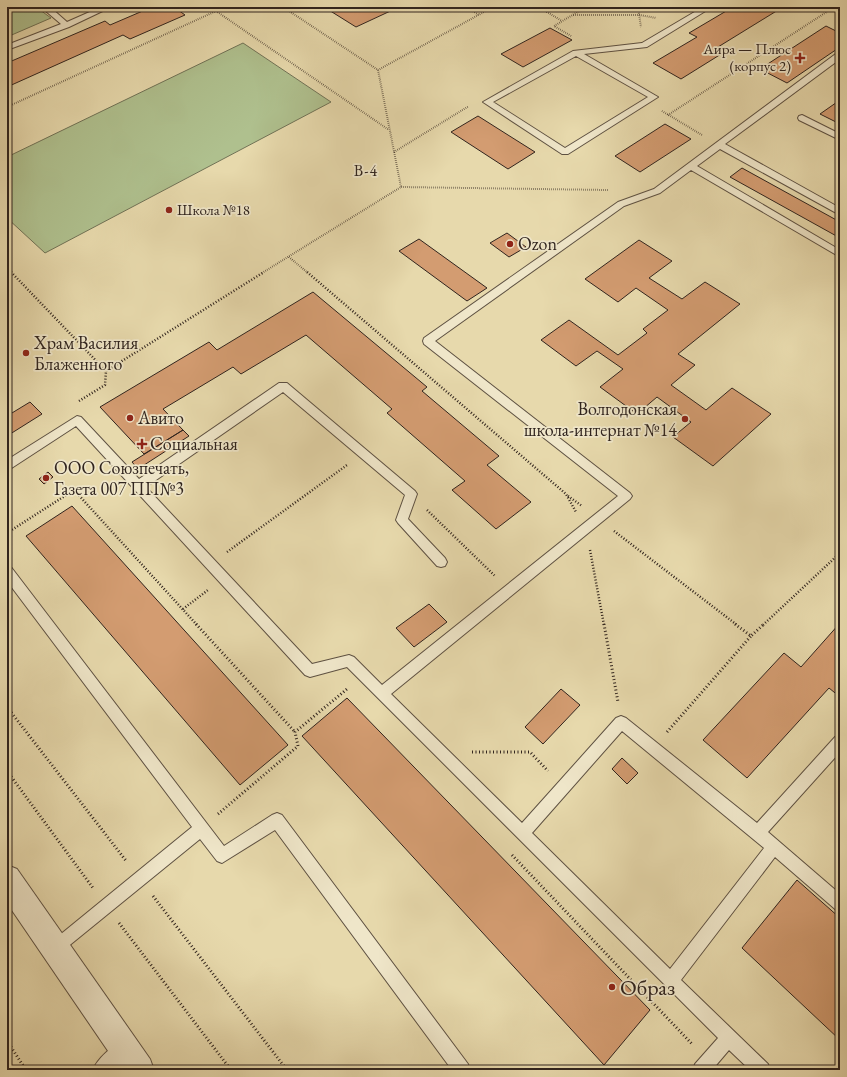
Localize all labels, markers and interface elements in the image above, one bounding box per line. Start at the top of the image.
place label: Аира — Плюс (корпус 2) [702,39,791,75]
marker: Аира — Плюс (корпус 2) [794,52,806,64]
district label: В-4 [354,160,378,181]
place label: Школа №18 [177,200,250,219]
marker: Школа №18 [164,205,174,215]
place label: Ozon [518,232,557,255]
marker: Ozon [505,239,515,249]
place label: Храм Василия Блаженного [33,331,138,375]
marker: Храм Василия Блаженного [21,348,31,358]
place label: Волгодонская школа-интернат №14 [524,397,677,441]
place label: Авито [137,406,184,429]
marker: Авито [125,413,135,423]
marker: Волгодонская школа-интернат №14 [680,414,690,424]
place label: Социальная [150,432,238,455]
marker: Социальная [137,439,147,449]
place label: ООО Союзпечать, Газета 007 ПП№3 [54,456,189,500]
marker: ООО Союзпечать, Газета 007 ПП№3 [41,473,51,483]
place label: Образ [620,973,675,1002]
marker: Образ [607,982,617,992]

